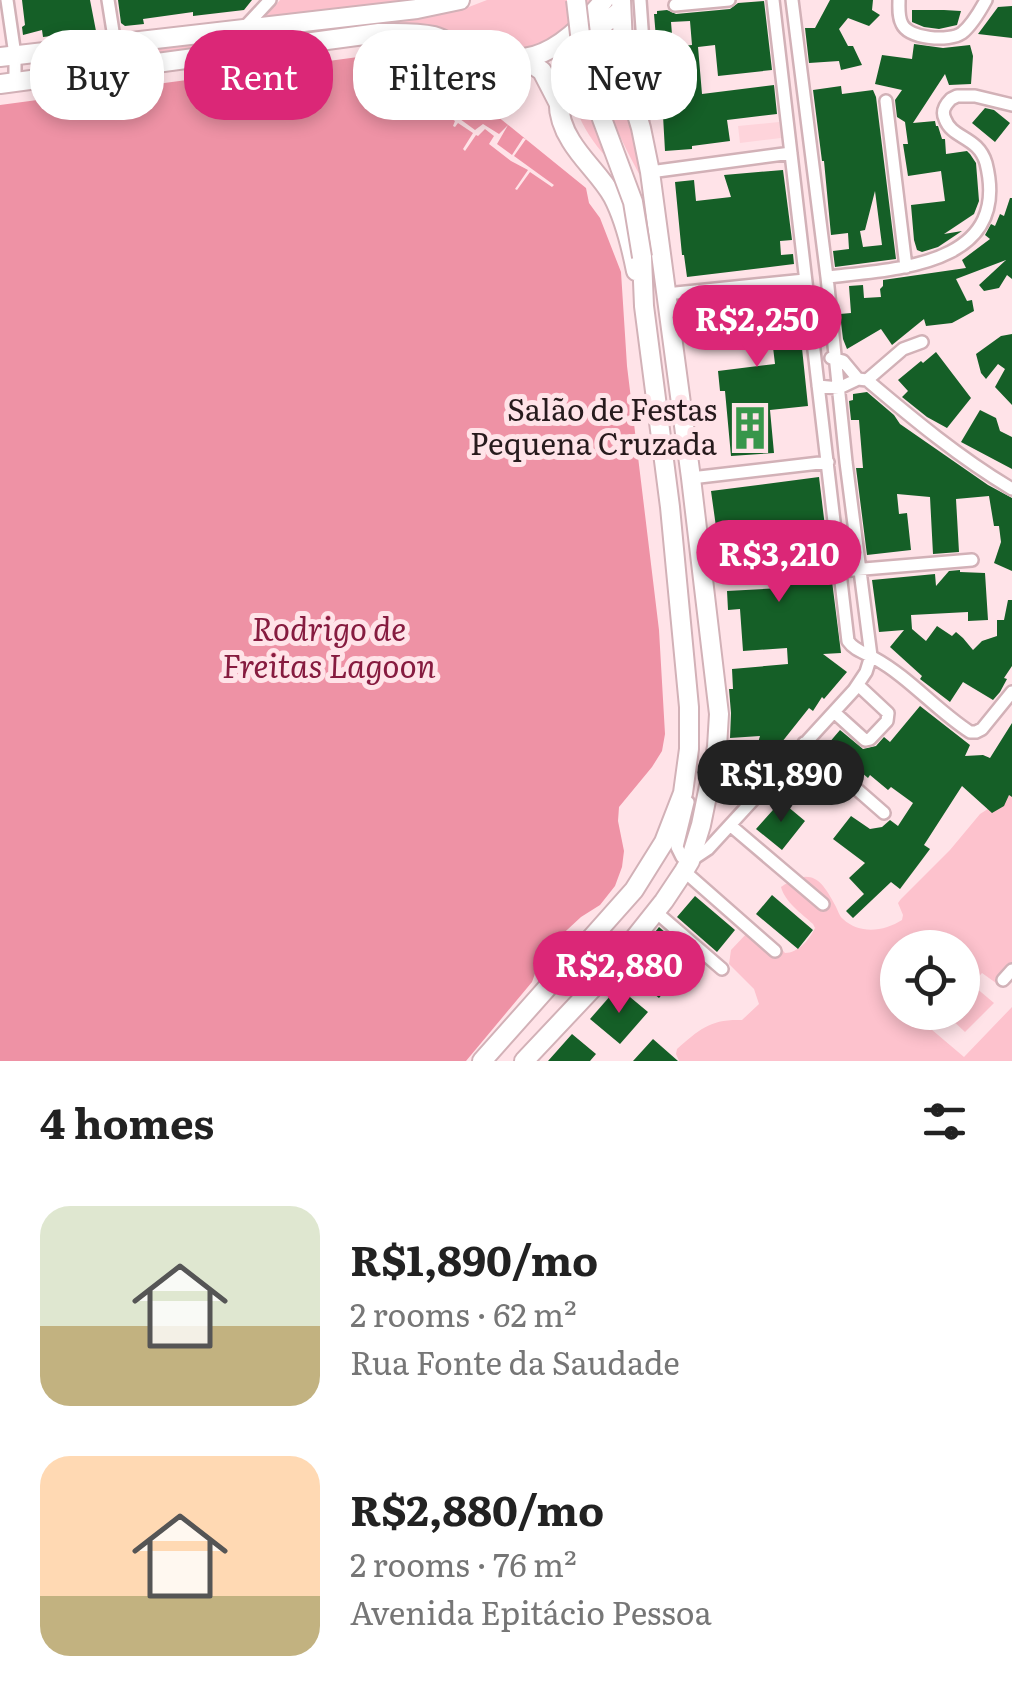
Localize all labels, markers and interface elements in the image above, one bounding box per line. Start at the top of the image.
chip: Buy [30,30,164,120]
chip: Rent [184,30,333,120]
chip: Filters [353,30,531,120]
chip: New [551,30,697,120]
pin: R$2,250 [665,285,849,370]
text: R$2,250 [695,293,819,341]
place label: Salão de Festas Pequena Cruzada [470,386,718,464]
building icon: Salão de Festas Pequena Cruzada [726,404,774,452]
pin: R$3,210 [687,520,871,605]
text: R$3,210 [718,528,840,576]
water label: Rodrigo de Freitas Lagoon [222,603,436,688]
pin: R$1,890 [689,740,873,825]
text: R$1,890 [719,748,843,796]
map controls [880,930,980,1030]
button: locate [880,930,980,1030]
pin: R$2,880 [527,931,711,1016]
text: R$2,880 [555,939,683,987]
text: 4 homes [40,1090,214,1152]
icon: filters [917,1094,972,1149]
text: R$1,890/mo [350,1227,598,1289]
icon: home [120,1246,240,1366]
text: 2 rooms · 62 m² [350,1289,577,1337]
text: Rua Fonte da Saudade [350,1337,680,1385]
text: R$2,880/mo [350,1477,604,1539]
icon: home [120,1496,240,1616]
text: 2 rooms · 76 m² [350,1539,577,1587]
text: Avenida Epitácio Pessoa [350,1587,712,1635]

